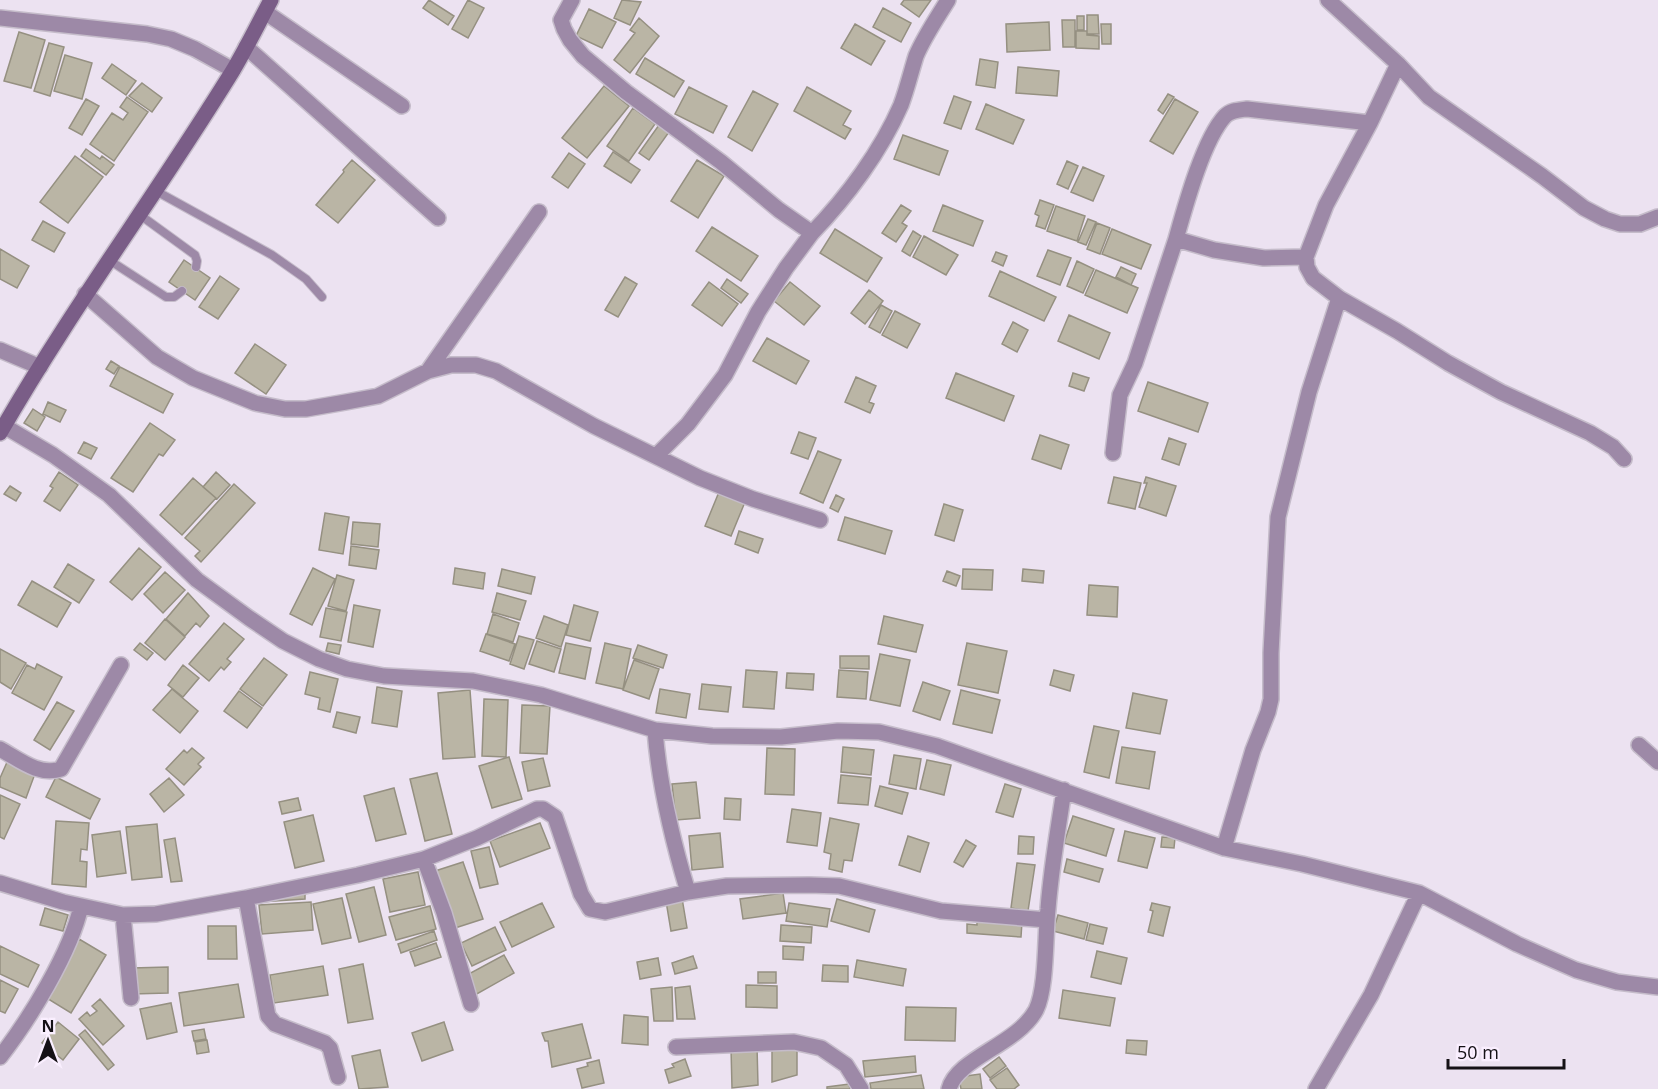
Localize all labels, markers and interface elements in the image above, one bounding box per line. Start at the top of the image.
north arrow [18,1011,78,1071]
text: N [41,1015,55,1037]
scale bar [1448,1032,1564,1070]
text: 50 m [1457,1040,1499,1064]

